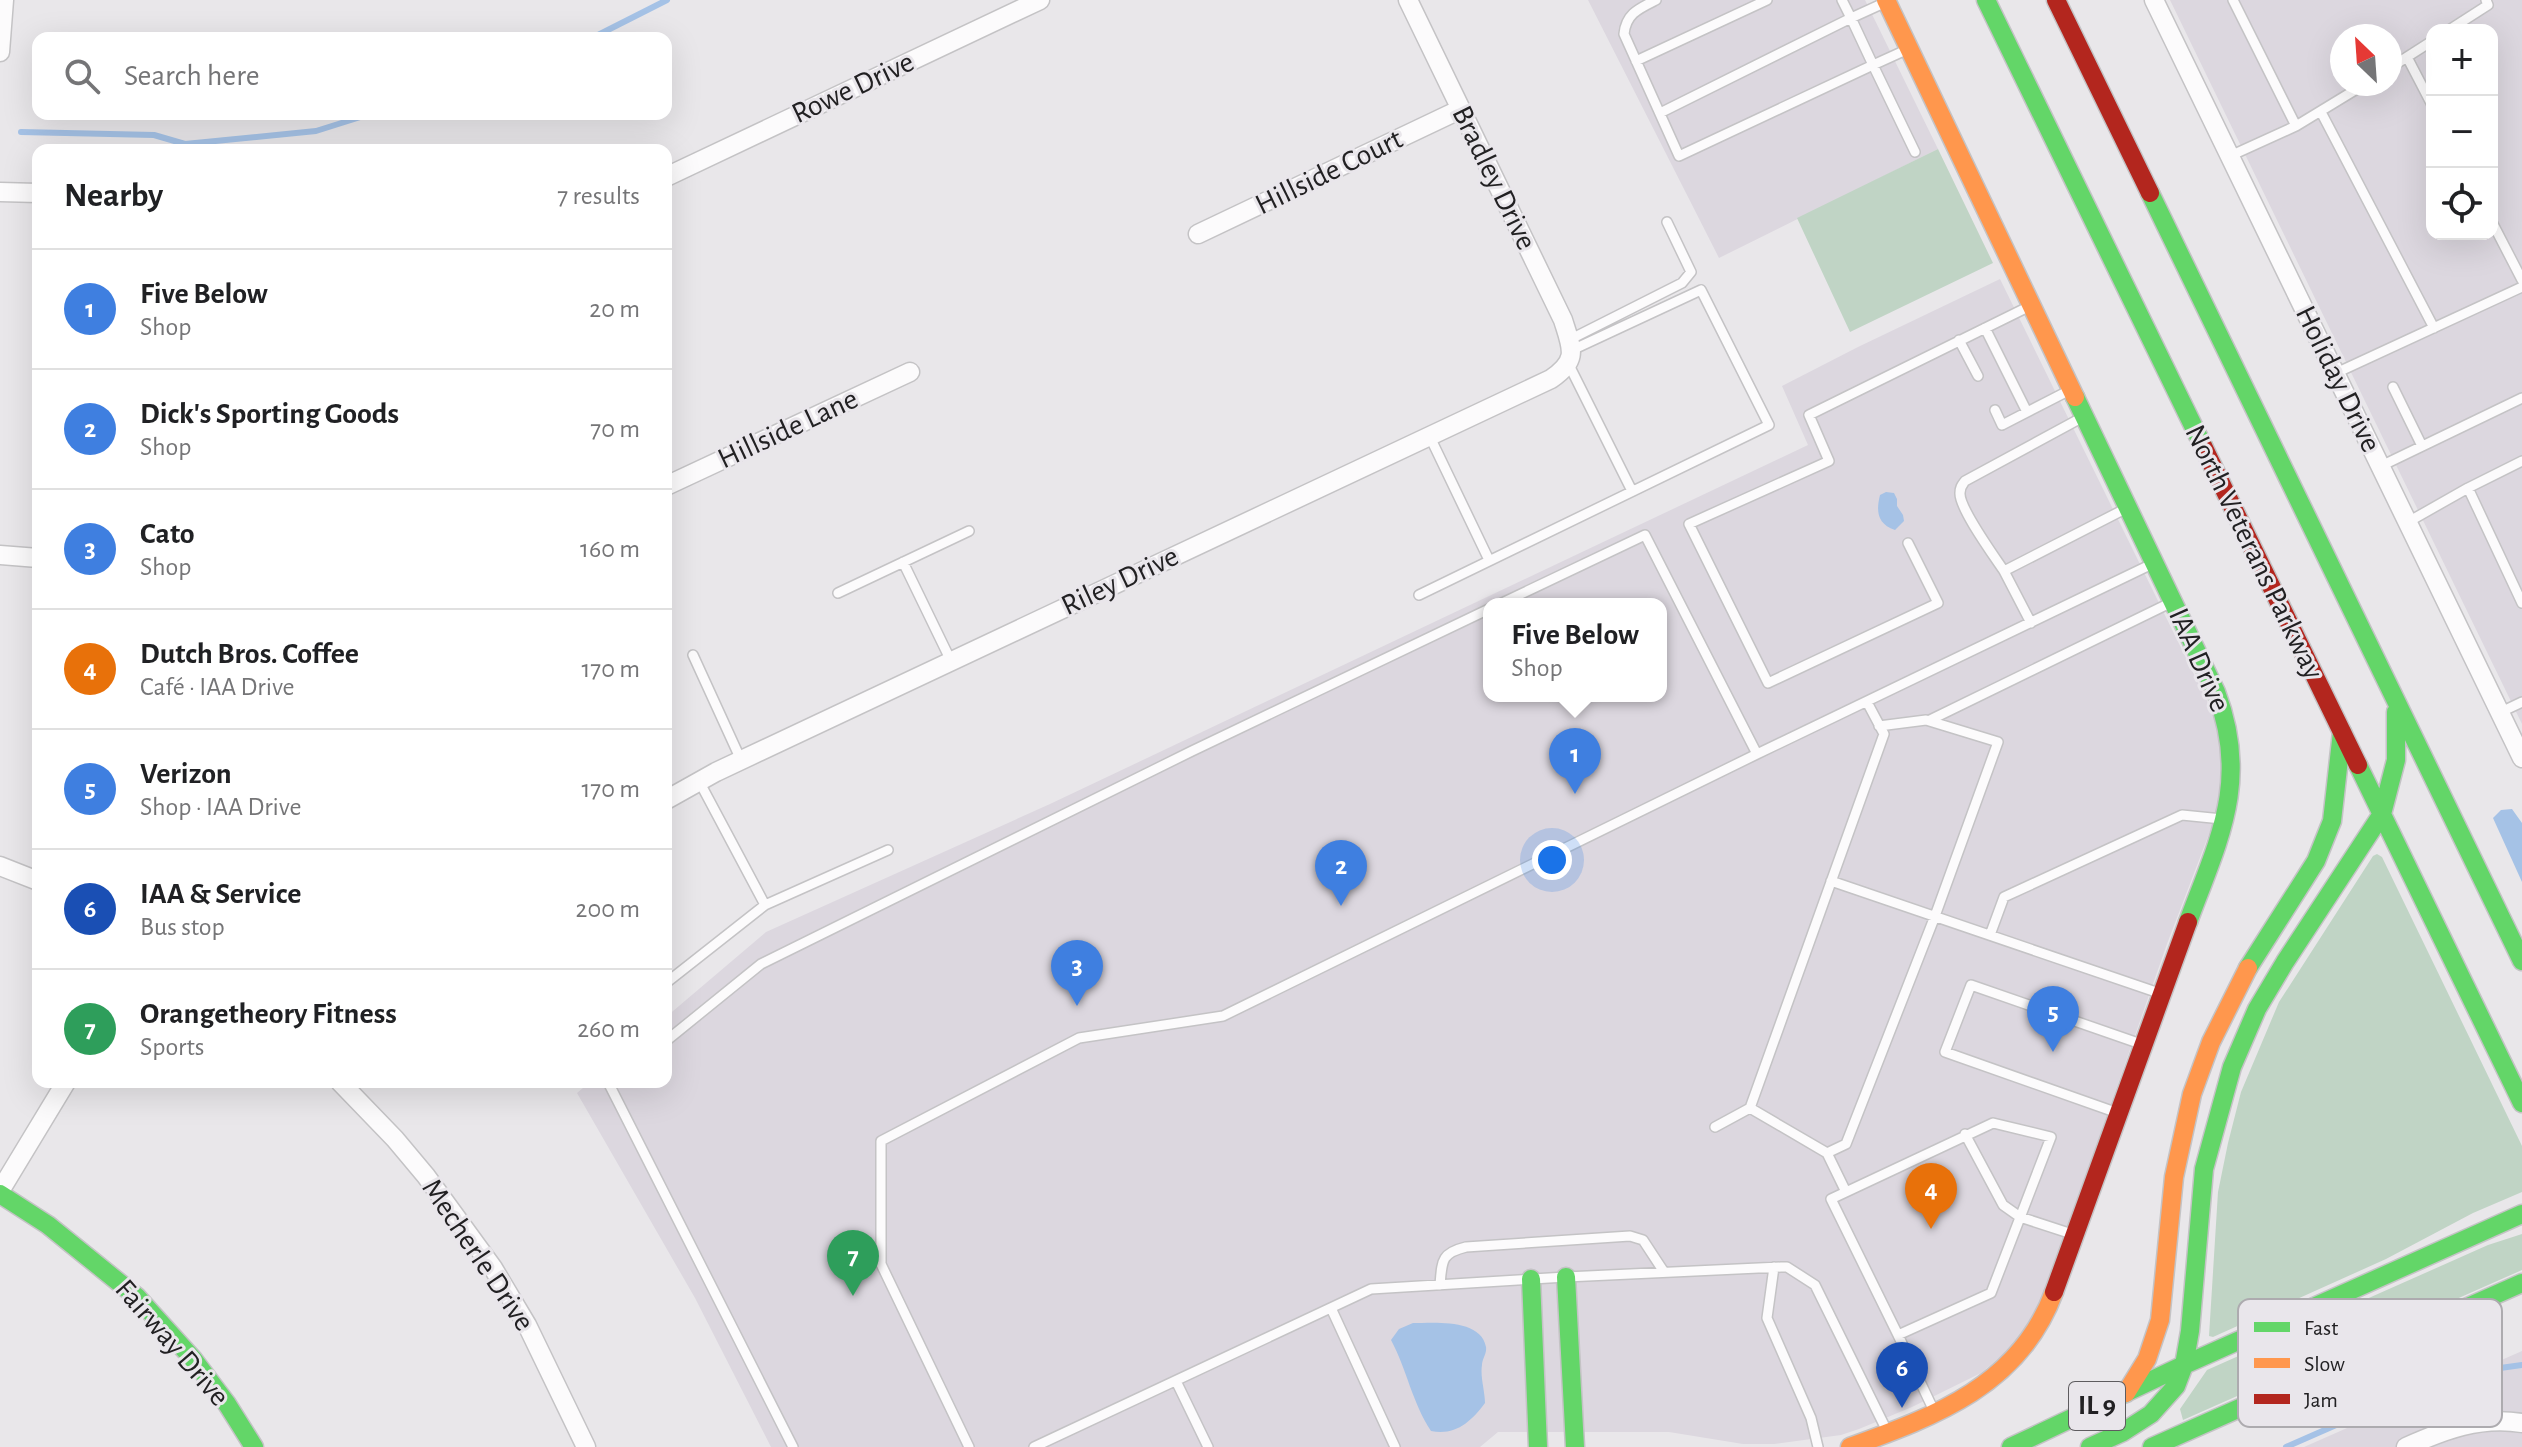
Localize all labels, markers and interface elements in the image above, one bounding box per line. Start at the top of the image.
north arrow [2330,24,2402,96]
map controls [2426,24,2498,240]
button: + [2426,24,2498,96]
search box [32,32,672,120]
street label: Rowe Drive [787,47,919,129]
icon: search [60,54,104,98]
text: Search here [124,61,260,91]
button: − [2426,96,2498,168]
street label: Bradley Drive [1446,101,1542,255]
street label: Hillside Court [1251,123,1408,220]
button: locate [2426,168,2498,240]
text: Nearby [64,179,163,213]
text: 7 results [557,183,640,209]
text: Five Below [140,279,268,309]
text: 1 [85,296,95,322]
text: 20 m [589,296,640,322]
street label: Holiday Drive [2290,301,2386,457]
text: Shop [140,314,192,340]
street label: Hillside Lane [713,384,863,474]
text: Dick's Sporting Goods [140,399,399,429]
text: 2 [84,416,96,442]
text: 70 m [590,416,640,442]
street label: North Veterans Parkway [2179,420,2329,684]
text: Shop [140,434,192,460]
text: Cato [140,519,195,549]
text: 3 [84,536,96,562]
text: 160 m [580,536,640,562]
street label: Riley Drive [1057,541,1183,621]
text: Shop [140,554,192,580]
popup [1483,598,1667,702]
street label: IAA Drive [2163,604,2235,716]
text: Five Below [1511,620,1639,650]
text: Dutch Bros. Coffee [140,639,359,669]
text: Shop [1511,655,1563,681]
text: 4 [83,656,97,682]
text: 170 m [581,656,640,682]
text: Café · IAA Drive [140,674,295,700]
pin: 1 [1549,728,1601,794]
text: Verizon [140,759,232,789]
text: 5 [84,776,96,802]
text: 170 m [581,776,640,802]
text: Shop · IAA Drive [140,794,301,820]
pin: 2 [1315,840,1367,906]
your location [1532,840,1572,880]
text: IAA & Service [140,879,301,909]
text: 6 [84,896,96,922]
text: 200 m [576,896,640,922]
text: Bus stop [140,914,225,940]
pin: 3 [1051,940,1103,1006]
pin: 5 [2027,986,2079,1052]
text: Orangetheory Fitness [140,999,397,1029]
text: 7 [84,1016,96,1042]
text: 260 m [577,1016,640,1042]
text: Sports [140,1034,204,1060]
pin: 4 [1905,1163,1957,1229]
street label: Mecherle Drive [416,1174,540,1336]
pin: 7 [827,1230,879,1296]
street label: Fairway Drive [109,1274,235,1412]
legend [2238,1299,2502,1427]
text: Fast [2304,1317,2338,1339]
pin: 6 [1876,1342,1928,1408]
text: Slow [2304,1353,2345,1375]
road number: IL 9 [2069,1382,2125,1430]
text: Jam [2304,1389,2338,1411]

